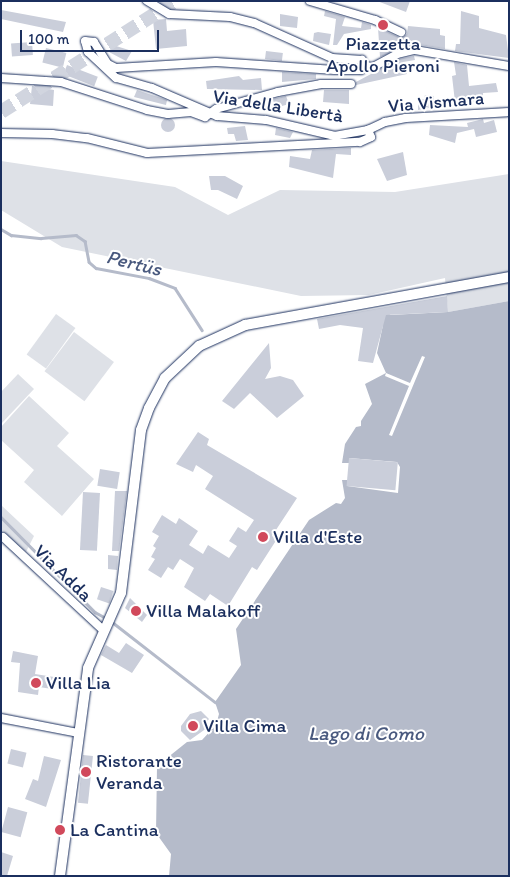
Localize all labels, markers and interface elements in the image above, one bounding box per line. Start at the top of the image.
marker: Piazzetta Apollo Pieroni [377,19,389,31]
scale bar [22,20,161,52]
text: 100 m [28,30,69,48]
place label: Piazzetta Apollo Pieroni [326,33,440,77]
street label: Via della Libertà [211,84,345,128]
street label: Via Vismara [387,86,485,118]
water label: Pertüs [104,245,164,281]
place label: Villa d'Este [273,526,363,548]
marker: Villa d'Este [257,531,269,543]
street label: Via Adda [29,540,97,606]
place label: Villa Malakoff [146,600,259,622]
marker: Villa Malakoff [130,605,142,617]
place label: Villa Lia [46,672,110,694]
marker: Villa Lia [30,677,42,689]
place label: Villa Cima [203,715,286,737]
marker: Villa Cima [187,720,199,732]
water label: Lago di Como [308,721,424,745]
place label: Ristorante Veranda [96,750,182,794]
marker: Ristorante Veranda [80,766,92,778]
place label: La Cantina [70,819,159,841]
marker: La Cantina [54,824,66,836]

